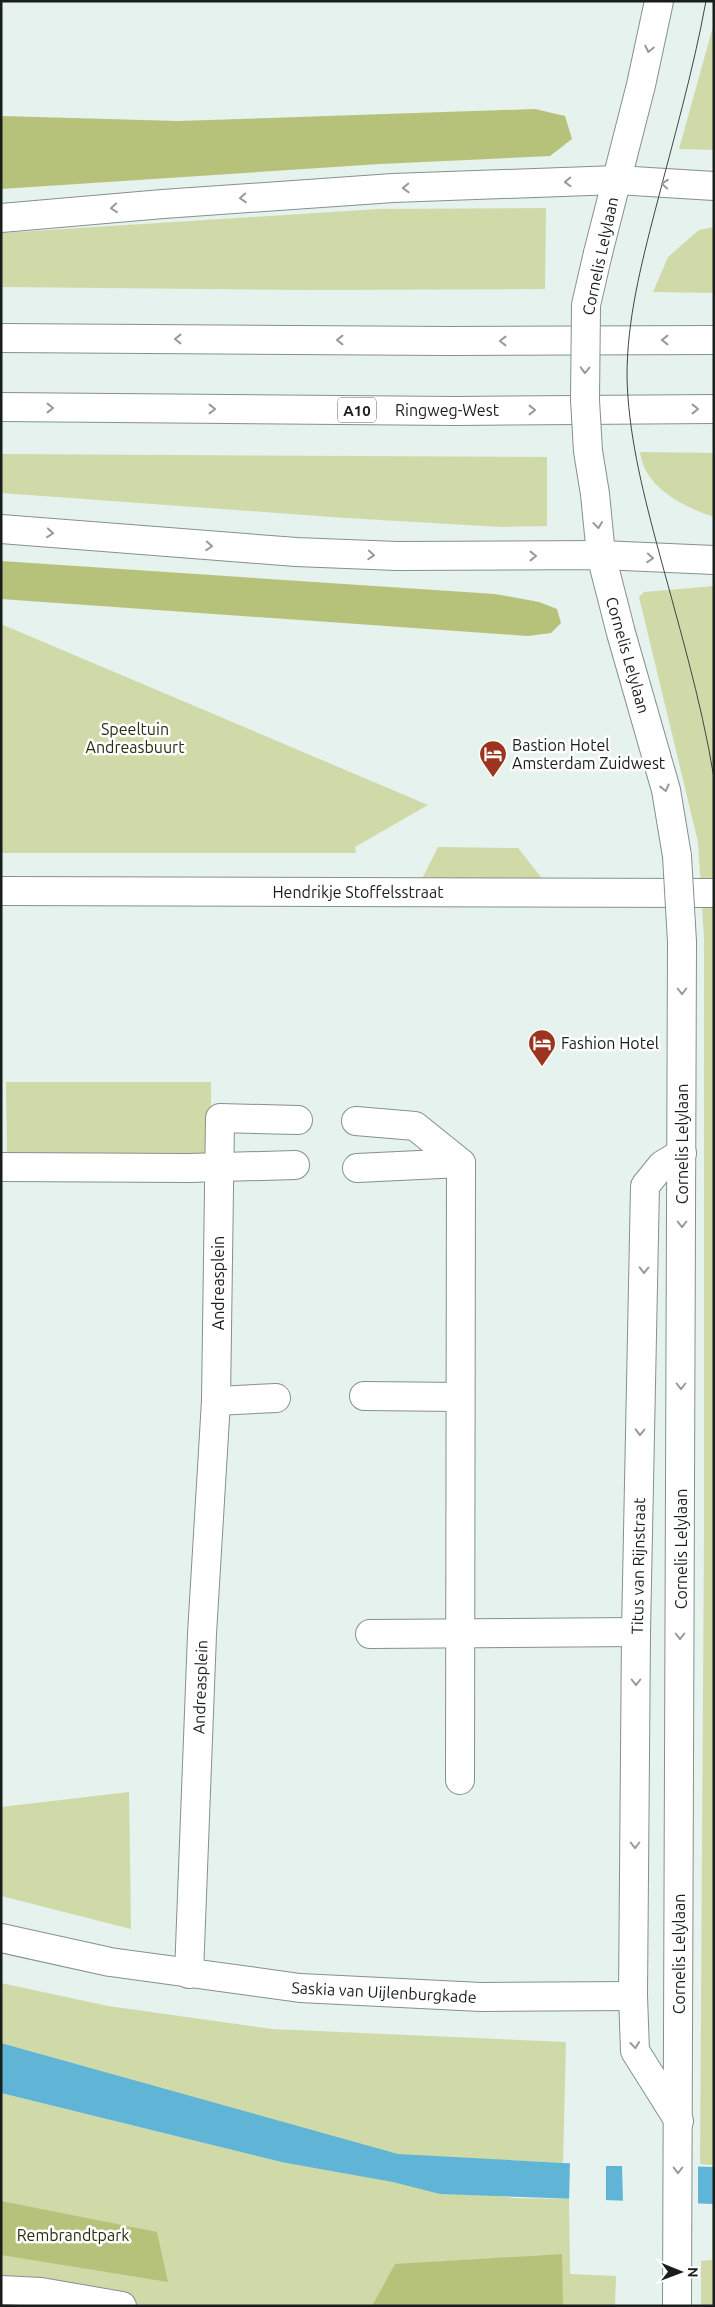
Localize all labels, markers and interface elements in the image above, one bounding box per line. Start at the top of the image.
one-way arrow [644,45,655,53]
one-way arrow [564,177,572,187]
one-way arrow [661,178,669,189]
one-way arrow [401,183,409,193]
one-way arrow [239,193,247,204]
street label: Cornelis Lelylaan [579,195,621,317]
one-way arrow [110,202,118,213]
one-way arrow [173,334,181,344]
one-way arrow [336,335,344,345]
one-way arrow [661,335,668,345]
one-way arrow [498,336,506,346]
one-way arrow [580,366,590,374]
road number: A10 [338,398,376,422]
street label: Ringweg-West [395,401,500,419]
one-way arrow [46,403,54,413]
one-way arrow [209,404,217,414]
one-way arrow [692,404,699,414]
one-way arrow [529,405,537,415]
one-way arrow [592,521,603,529]
one-way arrow [46,527,54,538]
one-way arrow [205,540,213,551]
one-way arrow [367,550,375,560]
one-way arrow [530,551,537,561]
one-way arrow [646,553,654,564]
street label: Cornelis Lelylaan [603,595,653,715]
park label: Speeltuin Andreasbuurt [86,720,185,756]
place label: Bastion Hotel Amsterdam Zuidwest [512,736,666,772]
hotel icon: Bastion Hotel Amsterdam Zuidwest [478,739,508,778]
one-way arrow [659,783,670,792]
street label: Hendrikje Stoffelsstraat [272,883,444,901]
one-way arrow [677,988,687,995]
hotel icon: Fashion Hotel [527,1028,557,1067]
place label: Fashion Hotel [561,1034,659,1052]
street label: Cornelis Lelylaan [673,1084,691,1204]
one-way arrow [677,1220,687,1228]
street label: Andreasplein [209,1236,227,1330]
one-way arrow [639,1266,649,1274]
one-way arrow [676,1382,686,1390]
one-way arrow [635,1428,646,1436]
street label: Cornelis Lelylaan [672,1489,690,1609]
street label: Titus van Rijnstraat [628,1497,648,1635]
one-way arrow [675,1632,685,1640]
street label: Andreasplein [189,1640,211,1734]
one-way arrow [631,1678,641,1686]
one-way arrow [630,1841,640,1849]
street label: Cornelis Lelylaan [670,1894,688,2014]
street label: Saskia van Uijlenburgkade [291,1978,477,2006]
one-way arrow [630,2041,641,2049]
one-way arrow [673,2166,683,2174]
park label: Rembrandtpark [17,2226,129,2244]
north arrow [655,2247,705,2297]
text: N [685,2267,701,2278]

